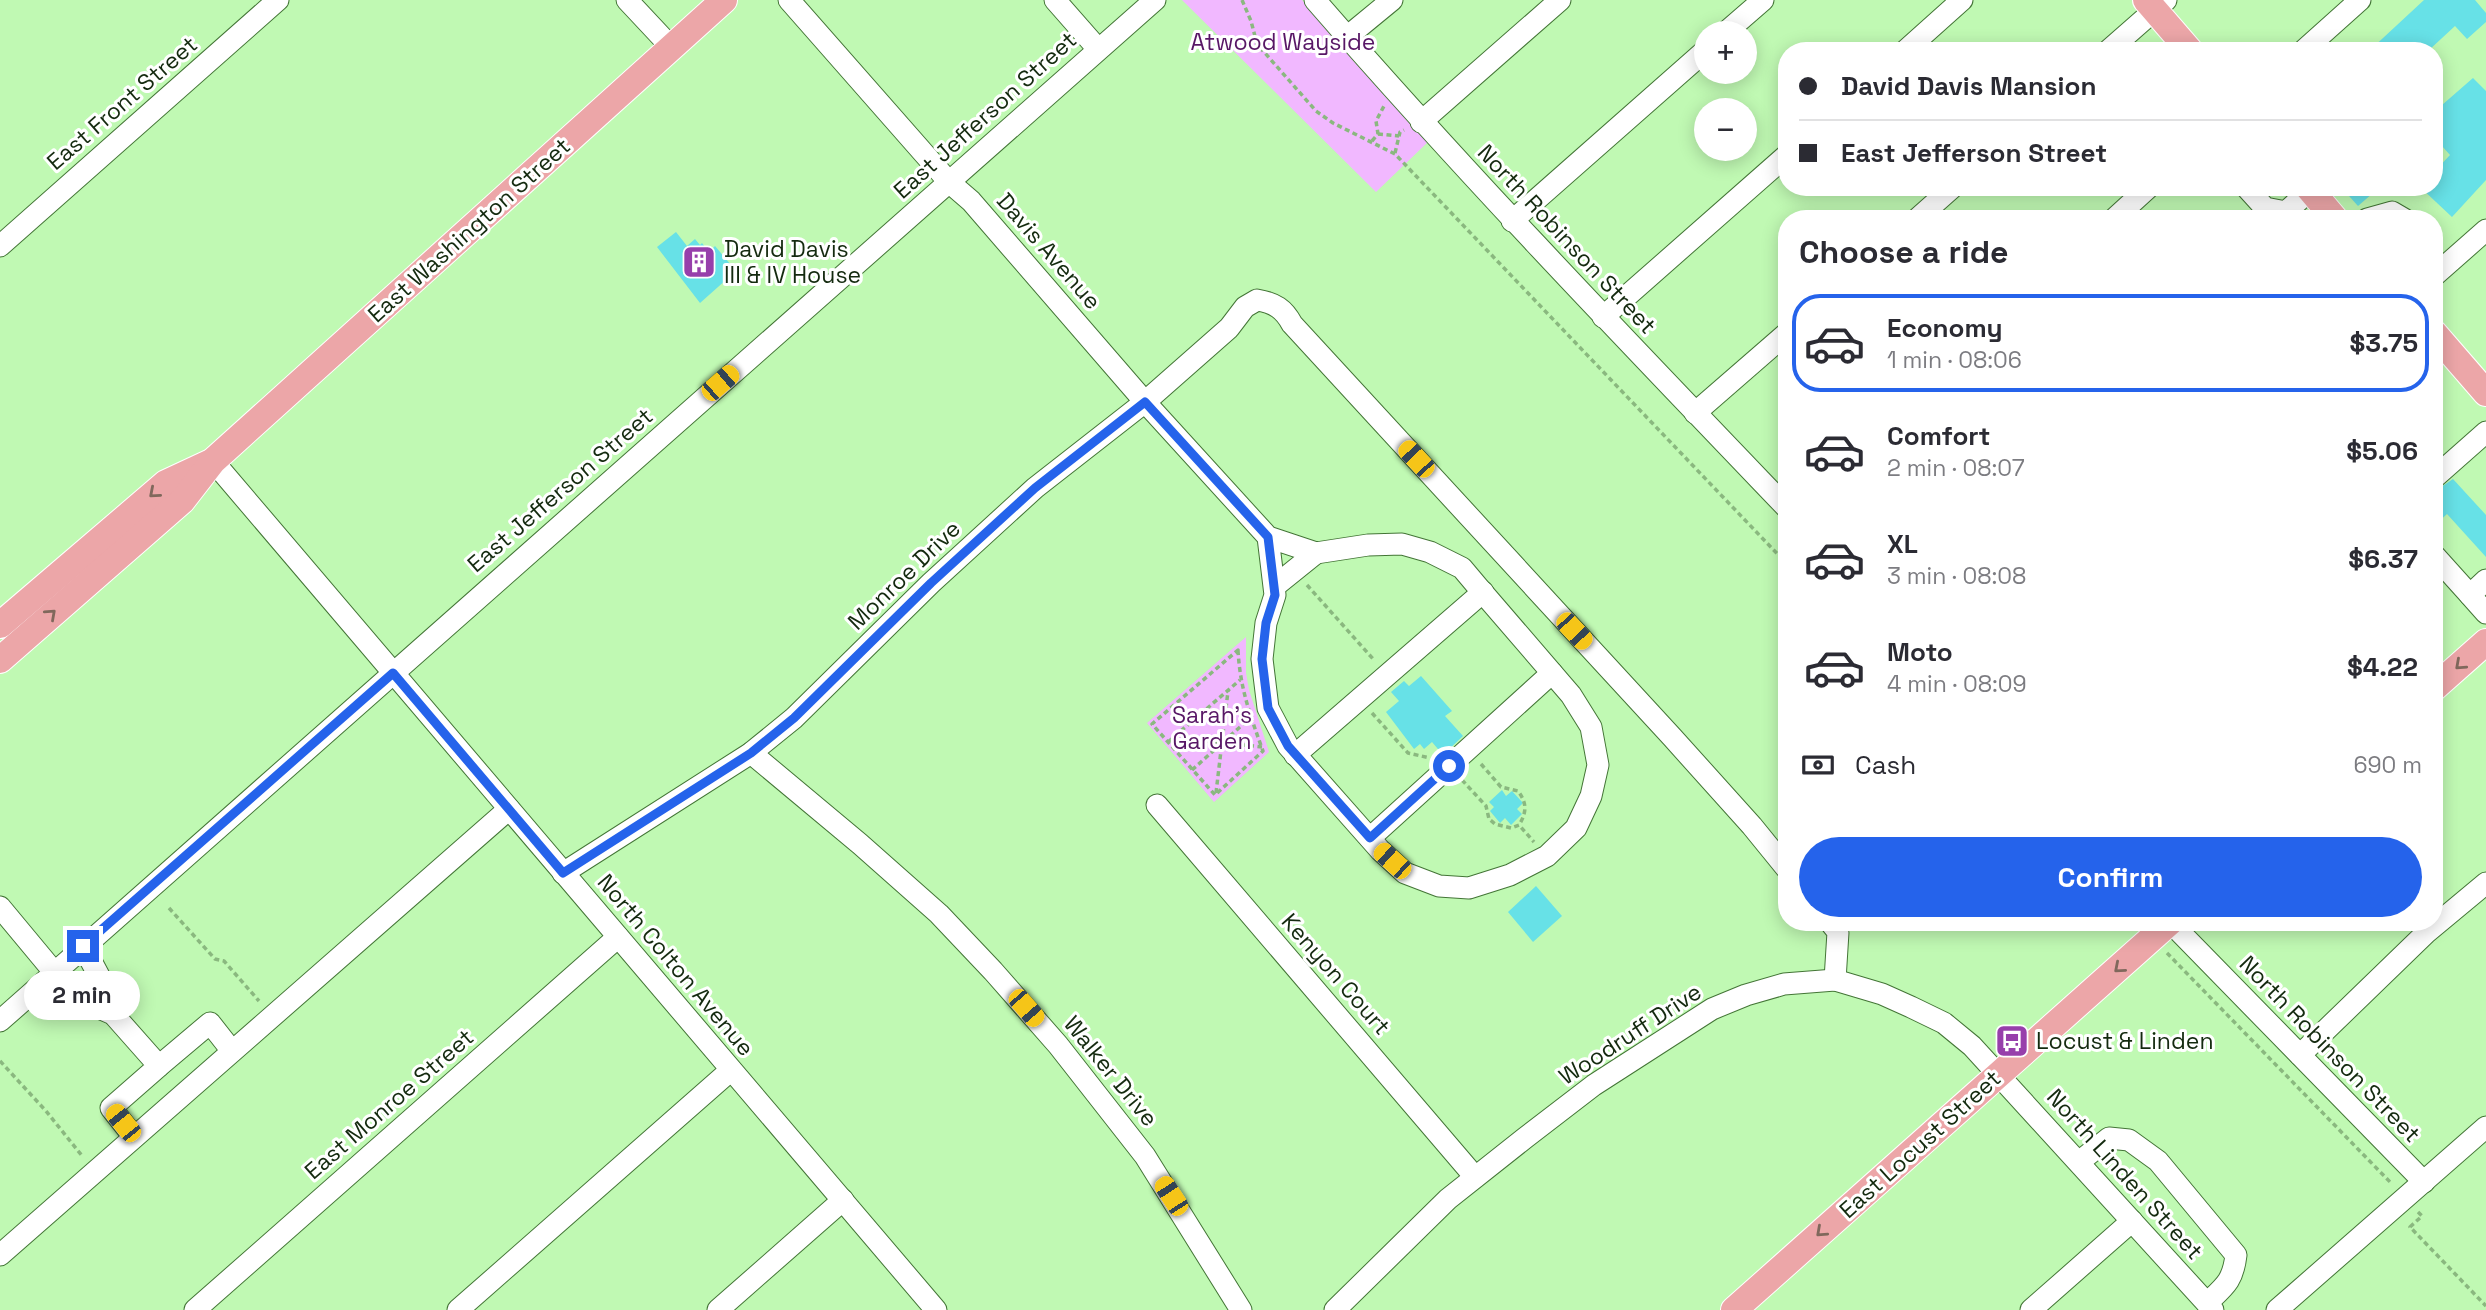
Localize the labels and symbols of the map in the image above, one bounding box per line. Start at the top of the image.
street label: East Jefferson Street [887,25,1083,205]
park label: Atwood Wayside [1191,27,1375,57]
street label: East Front Street [41,29,203,177]
street label: East Washington Street [361,131,577,329]
street label: North Robinson Street [1471,138,1663,340]
street label: Davis Avenue [990,186,1108,316]
place label: David Davis III & IV House [724,234,861,290]
building icon: David Davis III & IV House [680,243,718,281]
car [698,361,743,405]
street label: East Jefferson Street [461,401,659,579]
car [1394,436,1439,482]
one-way arrow [149,485,162,497]
street label: Monroe Drive [841,514,967,636]
car [1552,608,1597,654]
one-way arrow [43,610,56,622]
one-way arrow [2455,656,2468,669]
park label: Sarah's Garden [1172,700,1252,756]
route start [1433,750,1465,782]
car [1370,839,1415,883]
street label: North Colton Avenue [591,868,761,1062]
street label: Kenyon Court [1275,907,1397,1041]
route end [67,930,99,962]
street label: North Robinson Street [2233,949,2427,1149]
one-way arrow [2115,960,2128,972]
callout: 2 min [25,970,141,1020]
street label: Woodruff Drive [1553,977,1707,1091]
car [1005,985,1048,1031]
street label: Walker Drive [1057,1010,1165,1132]
street label: East Monroe Street [298,1022,480,1186]
bus stop icon: Locust & Linden [1993,1022,2031,1060]
place label: Locust & Linden [2036,1026,2214,1056]
street label: East Locust Street [1833,1063,2007,1225]
street label: North Linden Street [2040,1082,2210,1266]
car [102,1100,145,1146]
car [1151,1173,1192,1219]
one-way arrow [1816,1224,1829,1237]

